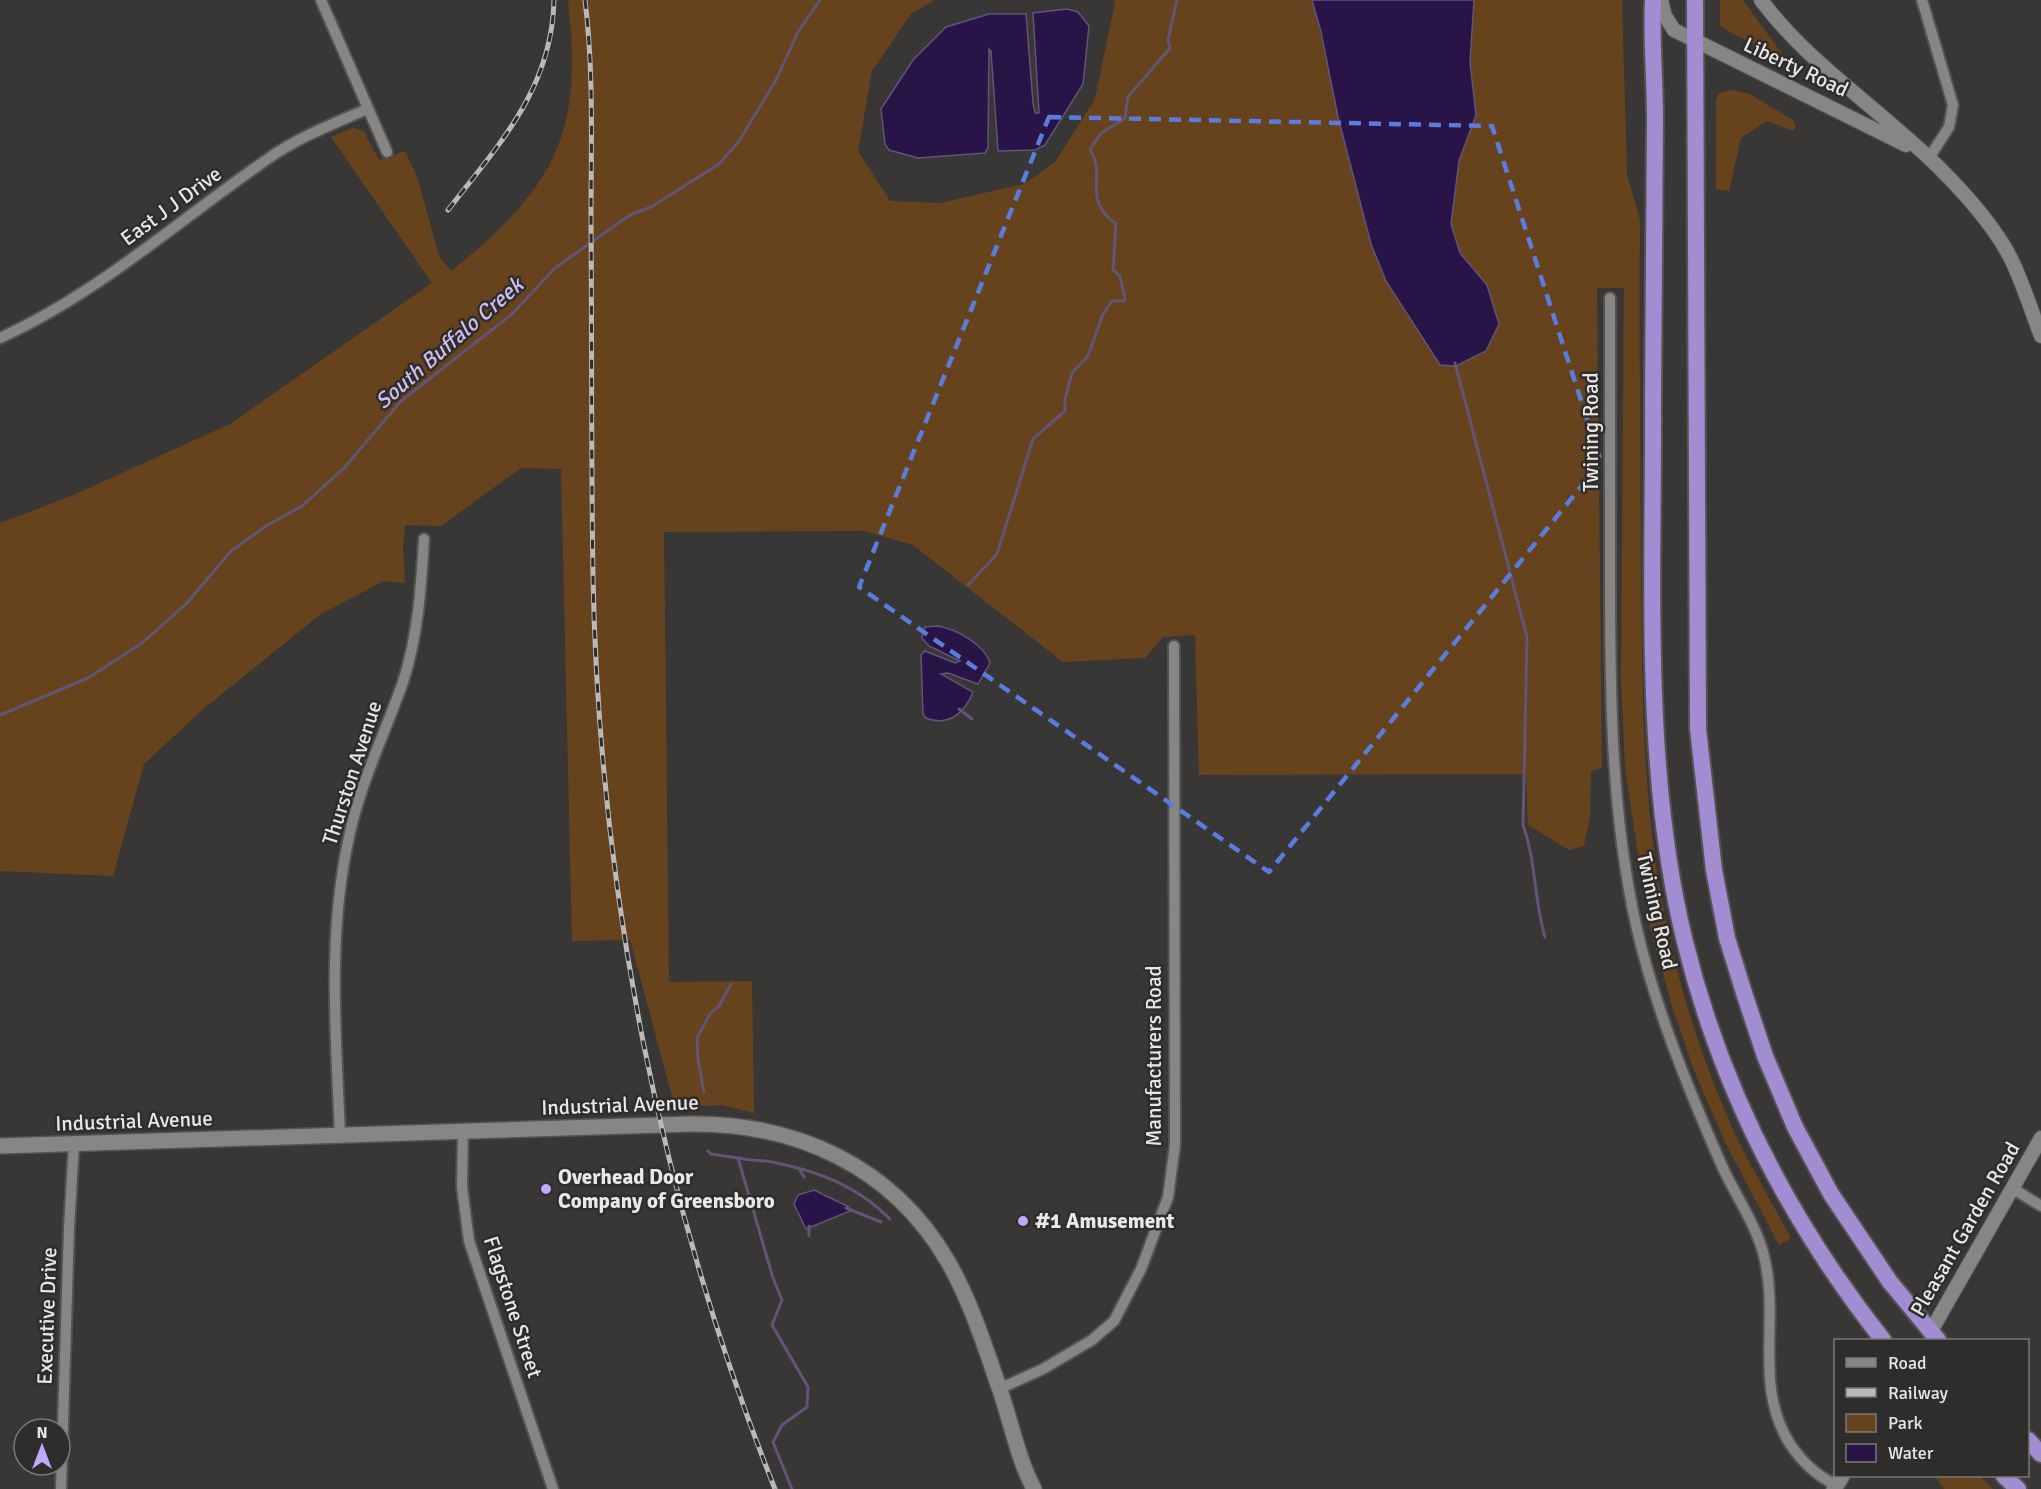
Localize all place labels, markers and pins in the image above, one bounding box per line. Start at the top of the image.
place label: Overhead Door Company of Greensboro [558,1164,775,1214]
marker: Overhead Door Company of Greensboro [539,1182,553,1196]
place label: #1 Amusement [1035,1208,1175,1234]
marker: #1 Amusement [1016,1214,1030,1228]

